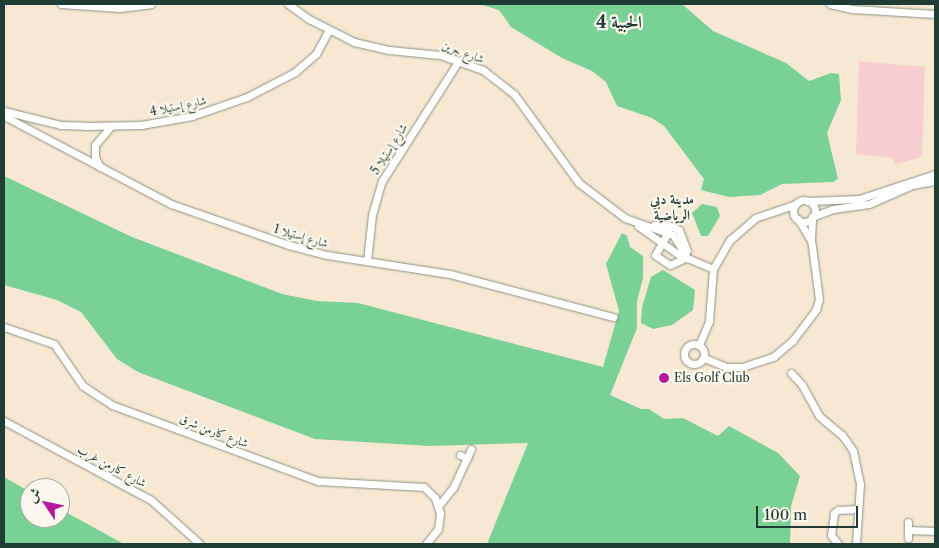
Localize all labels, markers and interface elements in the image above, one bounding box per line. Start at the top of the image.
district label: الحبية 4 [596,11,642,33]
street label: شارع جرين [440,38,486,66]
street label: شارع إستيلا 4 [148,93,208,119]
street label: شارع إستيلا 5 [368,121,410,177]
district label: مدينة دبي الرياضية [650,191,694,223]
street label: شارع إستيلا 1 [272,221,330,251]
place label: Els Golf Club [674,371,750,385]
marker: Els Golf Club [658,372,670,384]
street label: شارع كارمن شرق [178,411,250,451]
street label: شارع كارمن غرب [75,442,149,490]
north arrow [20,478,70,528]
text: ش [22,484,45,506]
scale bar [759,496,862,528]
text: 100 m [764,505,807,524]

